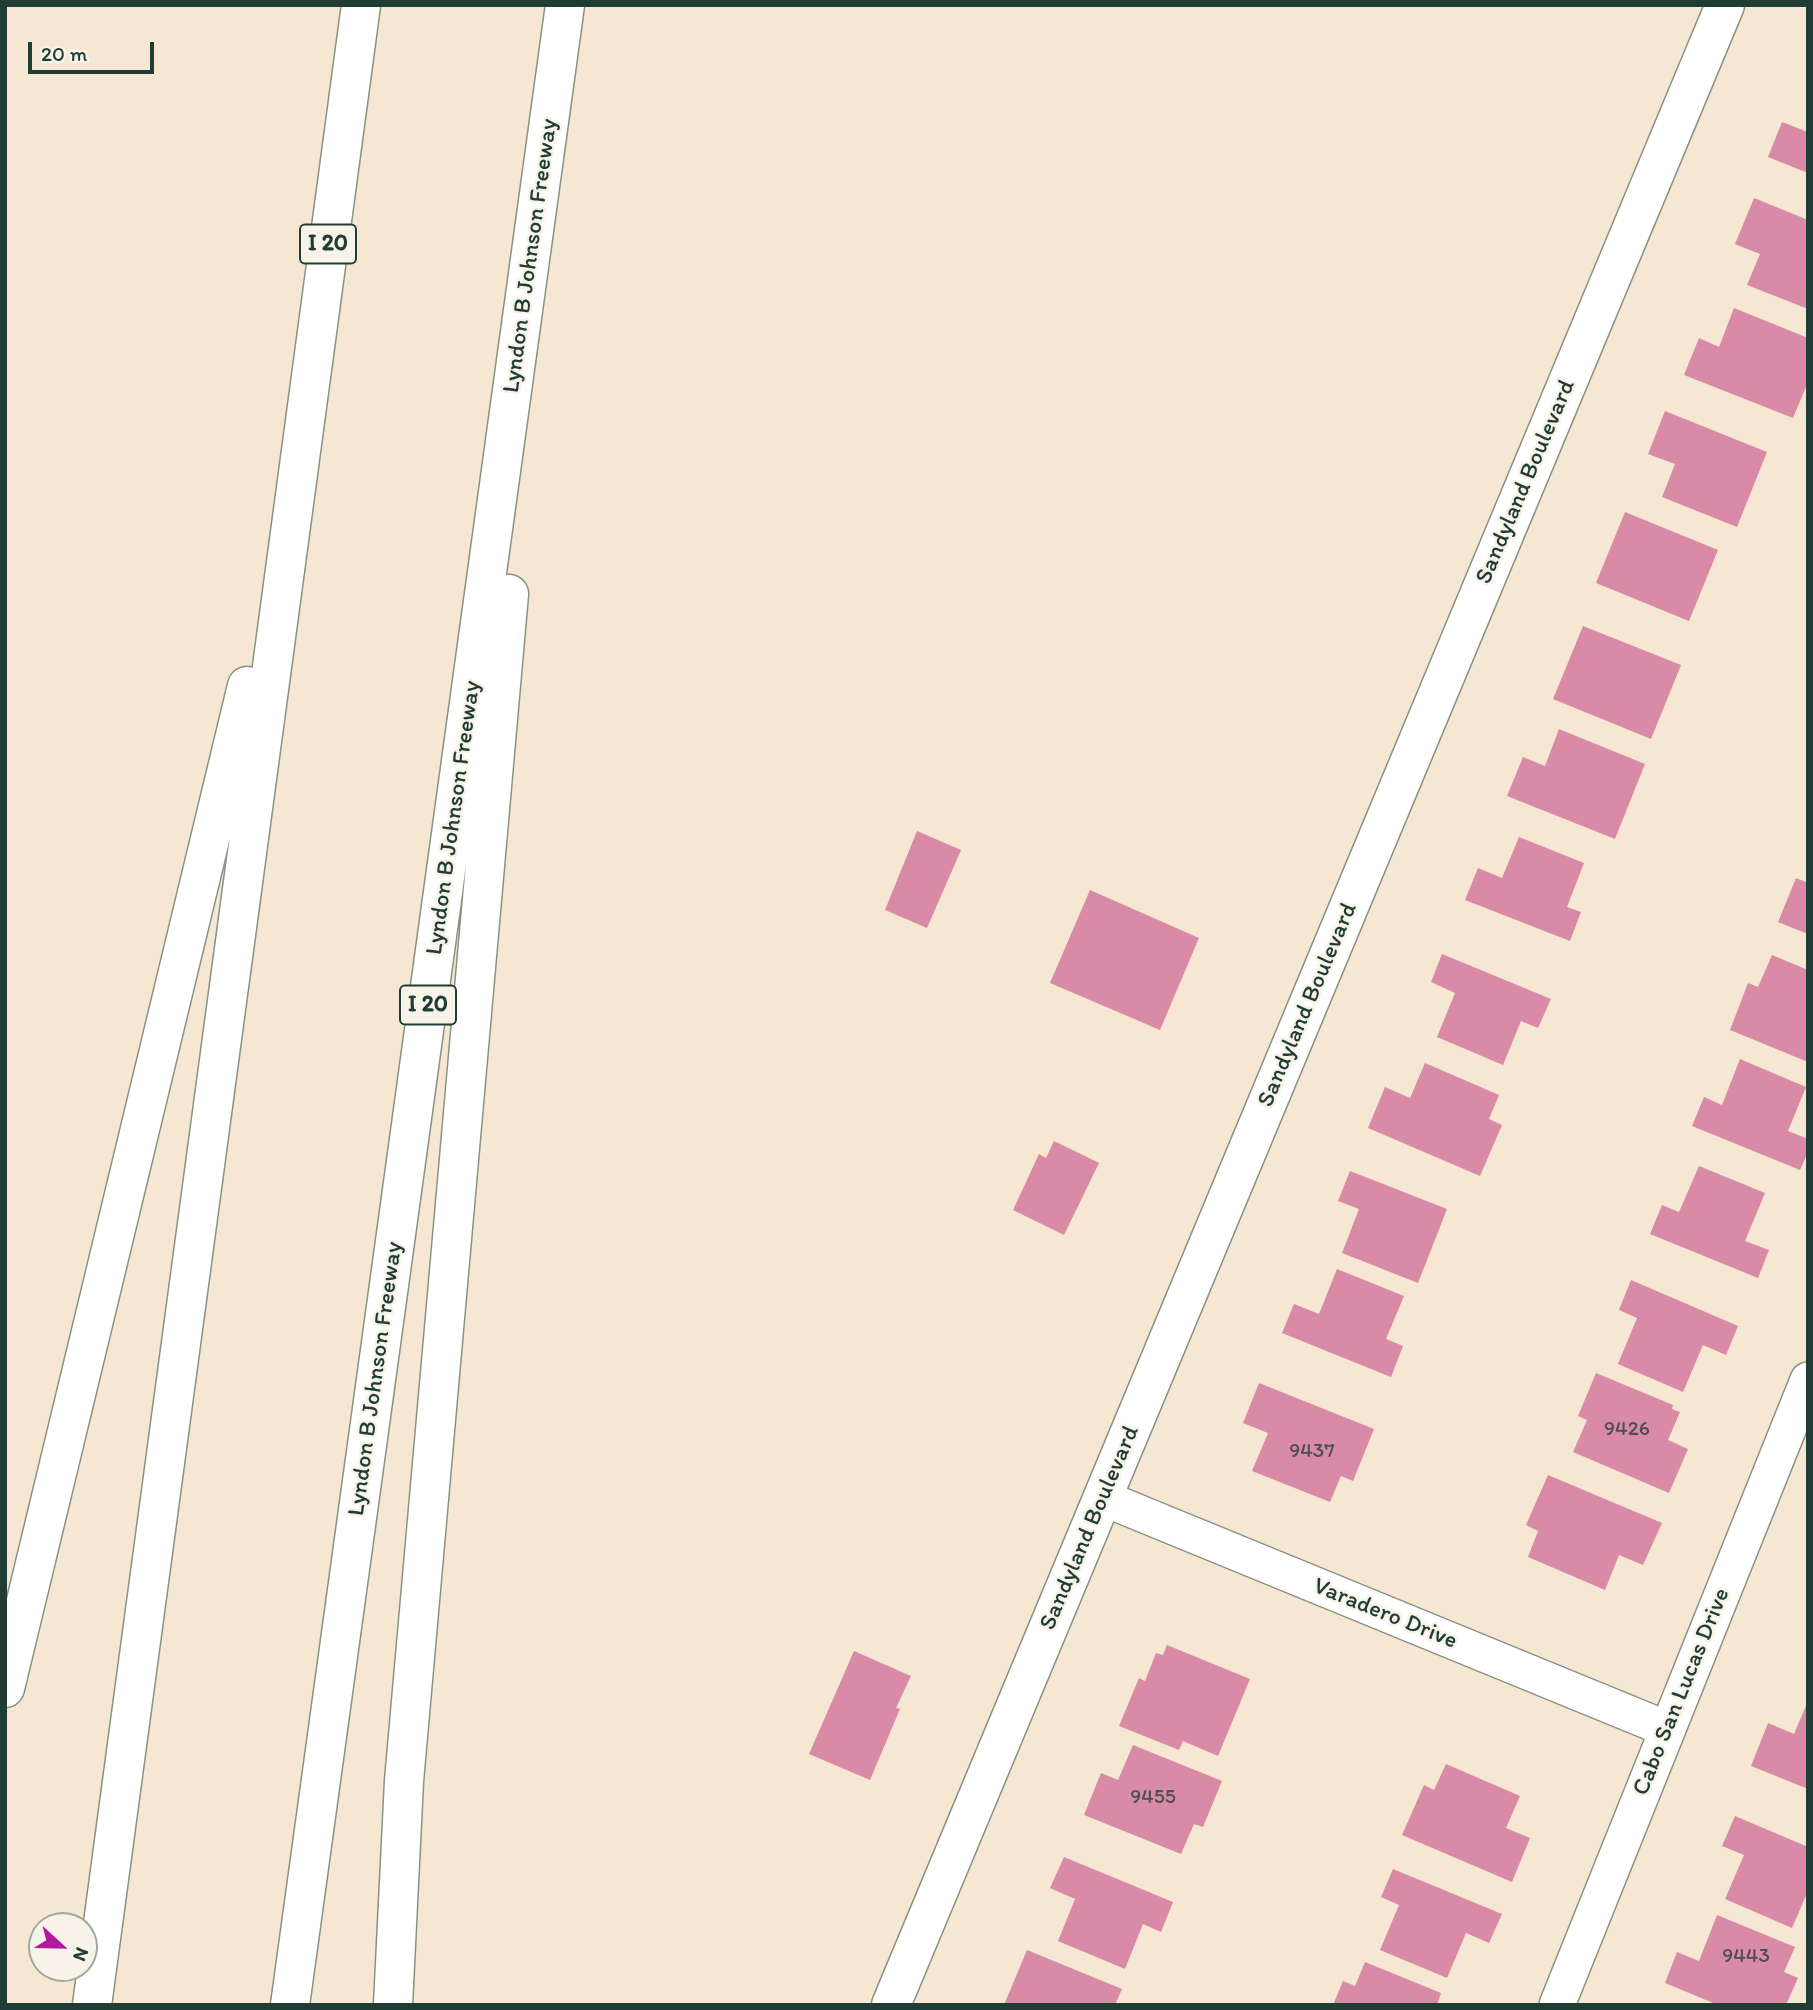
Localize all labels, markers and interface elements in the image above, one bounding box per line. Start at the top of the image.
scale bar [32,28,158,72]
text: 20 m [41,41,87,66]
street label: Lyndon B Johnson Freeway [497,117,565,395]
road number: I 20 [300,224,356,264]
street label: Sandyland Boulevard [1470,375,1582,589]
street label: Lyndon B Johnson Freeway [420,679,488,957]
street label: Sandyland Boulevard [1252,898,1364,1112]
road number: I 20 [400,986,456,1024]
street label: Lyndon B Johnson Freeway [342,1240,410,1518]
house number: 9426 [1604,1417,1650,1443]
street label: Sandyland Boulevard [1034,1421,1146,1635]
house number: 9437 [1289,1439,1335,1465]
street label: Varadero Drive [1309,1572,1461,1656]
street label: Cabo San Lucas Drive [1627,1584,1737,1800]
house number: 9455 [1130,1785,1176,1811]
north arrow [28,1912,98,1982]
text: N [68,1944,94,1965]
house number: 9443 [1722,1944,1770,1970]

